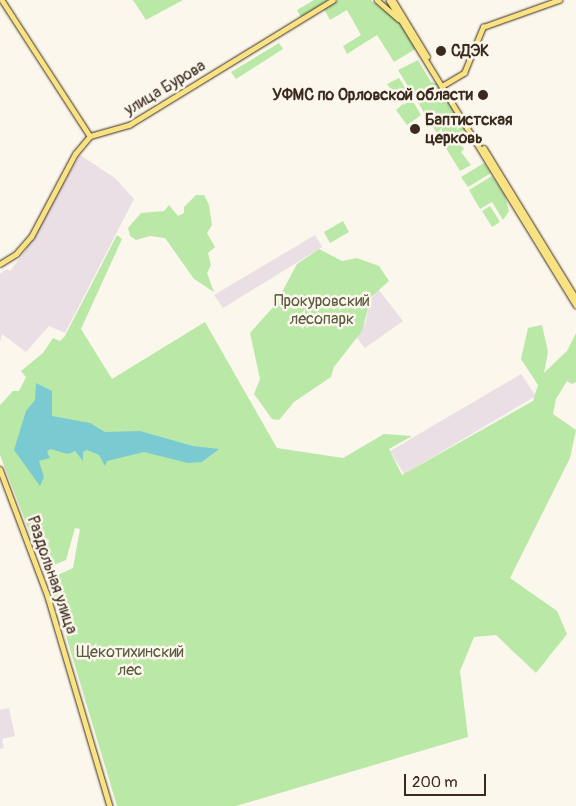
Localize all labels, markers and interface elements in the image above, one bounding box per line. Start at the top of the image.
place label: СДЭК [451,41,489,61]
marker: СДЭК [435,45,447,57]
street label: улица Бурова [121,56,209,120]
place label: УФМС по Орловской области [272,85,473,105]
marker: УФМС по Орловской области [477,89,489,101]
place label: Баптистская церковь [425,110,512,148]
marker: Баптистская церковь [409,123,421,135]
park label: Прокуровский лесопарк [274,291,370,329]
street label: Раздольная улица [23,514,81,636]
park label: Щекотихинский лес [76,642,184,680]
scale bar [406,764,488,796]
text: 200 m [412,773,457,792]

